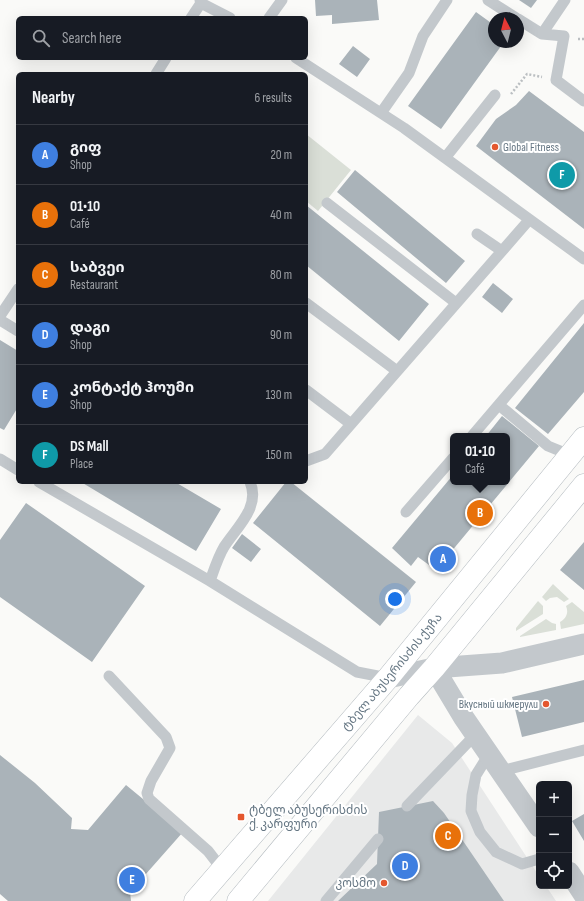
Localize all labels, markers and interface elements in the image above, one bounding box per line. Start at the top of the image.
north arrow [488,12,524,48]
search box [16,16,308,60]
icon: search [30,27,52,49]
text: Search here [62,29,122,48]
text: Nearby [32,88,75,108]
text: 6 results [254,90,292,106]
text: გიფ [70,138,101,157]
place label: Global Fitness [503,140,559,155]
marker: Global Fitness [490,142,500,152]
text: A [42,147,48,163]
text: 20 m [270,147,292,163]
text: Shop [70,157,92,173]
pin: F [549,160,575,190]
text: 01•10 [70,197,100,216]
text: B [42,207,48,223]
text: 40 m [270,207,292,223]
text: Café [70,216,90,232]
text: საბვეი [70,258,125,277]
text: C [42,267,48,283]
text: 80 m [270,267,292,283]
text: Restaurant [70,277,118,293]
text: დაგი [70,318,110,337]
text: D [42,327,48,343]
text: 90 m [270,327,292,343]
text: Shop [70,337,92,353]
text: კონტაქტ ჰოუმი [70,378,194,397]
text: E [42,387,48,403]
text: 130 m [266,387,292,403]
text: Shop [70,397,92,413]
popup [450,433,510,485]
text: DS Mall [70,437,109,456]
text: 01•10 [465,442,495,461]
text: F [42,447,48,463]
text: 150 m [266,447,292,463]
text: Place [70,456,93,472]
text: Café [465,461,485,477]
pin: B [467,498,493,528]
pin: A [430,544,456,574]
your location [385,589,405,609]
street label: ტბელ აბუსერისძის ქუჩა [339,611,446,734]
place label: Вкусный шкмерули [459,697,538,712]
marker: Вкусный шкмерули [541,699,551,709]
map controls [536,781,572,889]
button: + [536,781,572,817]
place label: ტბელ აბუსერისძის ქ. კარფური [249,803,368,832]
marker: ტბელ აბუსერისძის ქ. კარფური [236,812,246,822]
button: − [536,817,572,853]
pin: C [435,821,461,851]
pin: D [392,851,418,881]
button: locate [536,853,572,889]
pin: E [119,865,145,895]
place label: კოსმო [335,876,376,891]
marker: კოსმო [379,878,389,888]

